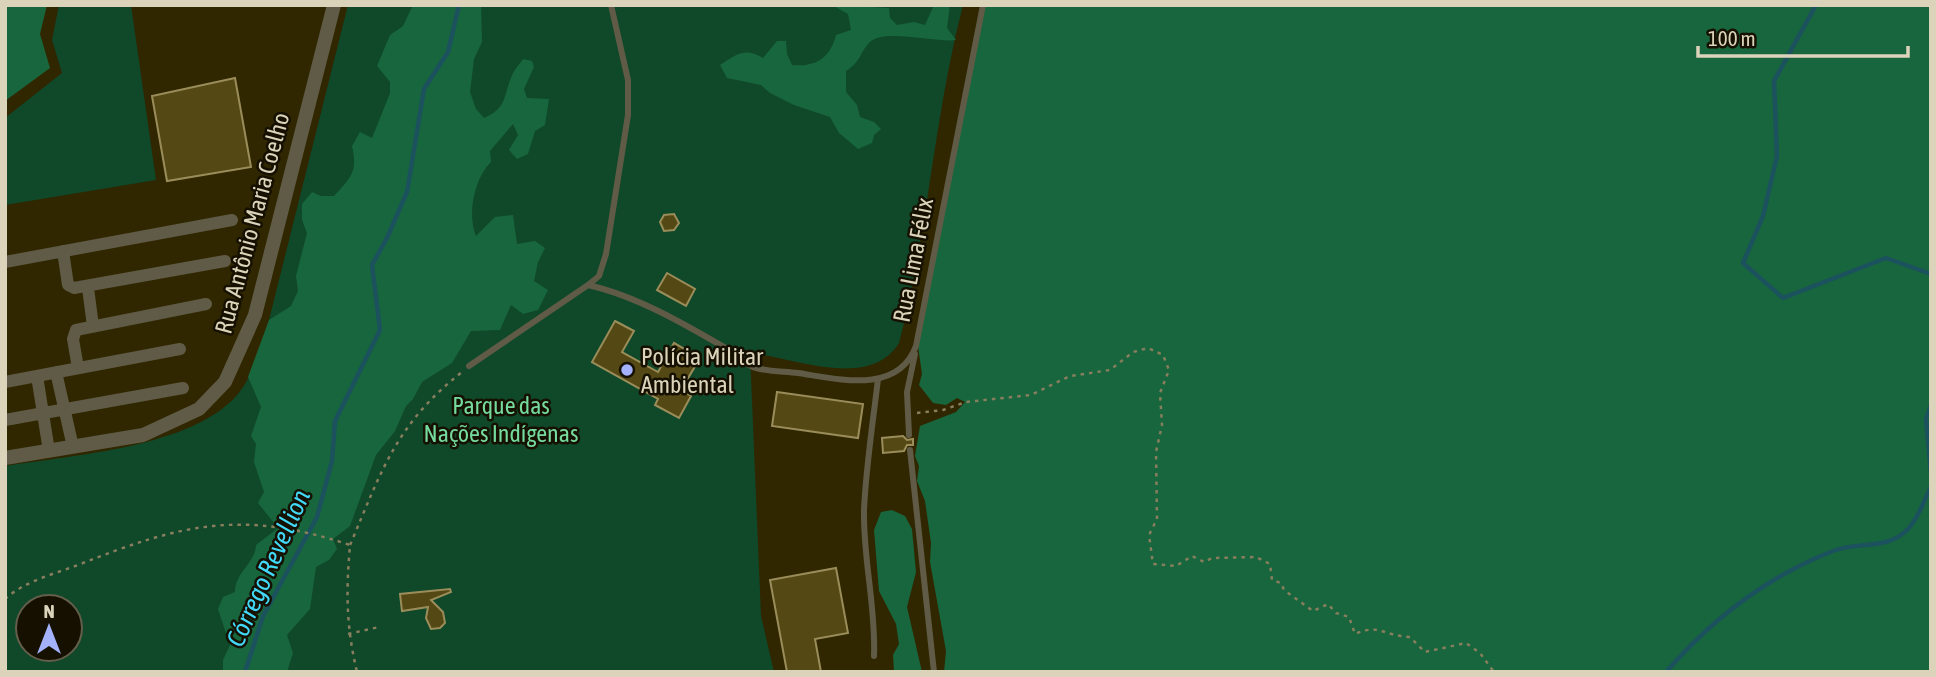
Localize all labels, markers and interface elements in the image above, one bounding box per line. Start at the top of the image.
scale bar [1698,14,1908,58]
text: 100 m [1708,26,1756,50]
street label: Rua Antônio Maria Coelho [209,110,295,336]
street label: Rua Lima Félix [888,195,938,325]
place label: Polícia Militar Ambiental [641,343,764,398]
marker: Polícia Militar Ambiental [619,362,635,378]
park label: Parque das Nações Indígenas [424,392,578,447]
water label: Córrego Revellion [220,485,316,651]
north arrow [14,593,84,663]
text: N [43,600,55,622]

